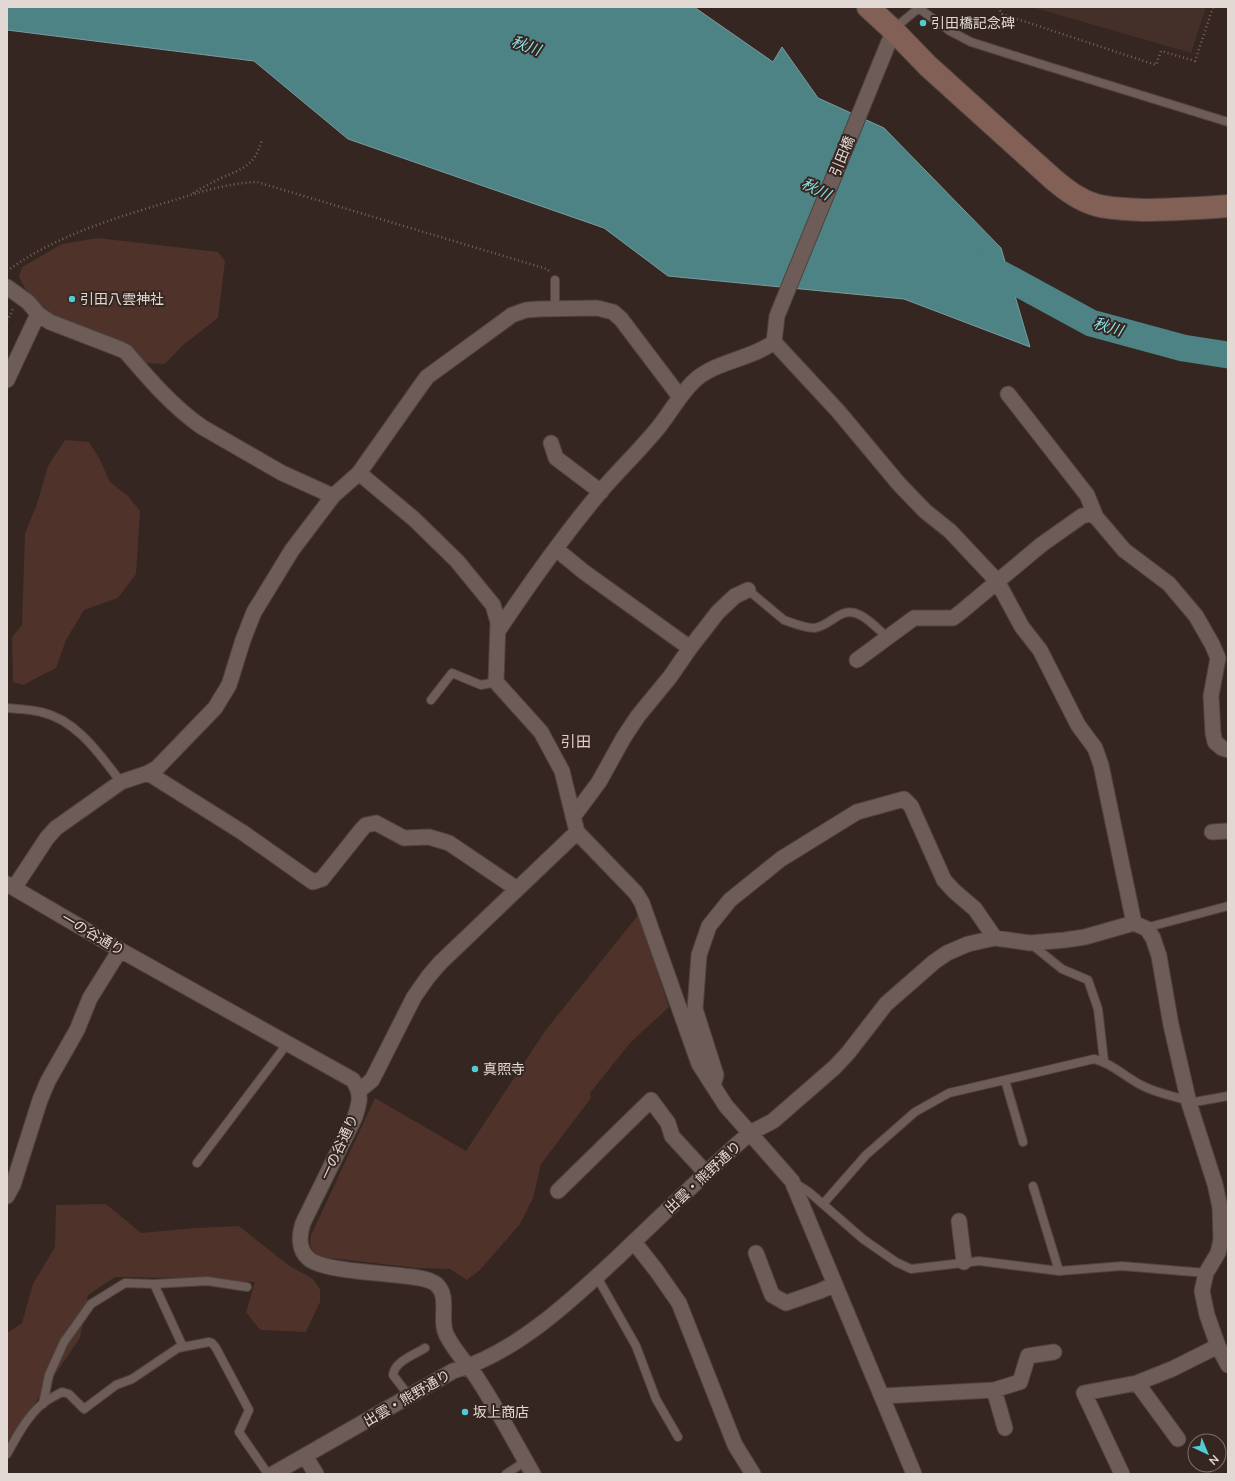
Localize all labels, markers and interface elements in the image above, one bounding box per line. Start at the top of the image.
place label: 引田橋記念碑 [931,14,1015,31]
marker: 引田橋記念碑 [918,18,928,28]
water label: 秋川 [509,32,545,59]
street label: 引田橋 [826,133,857,178]
water label: 秋川 [799,173,836,204]
place label: 引田八雲神社 [80,290,164,307]
marker: 引田八雲神社 [67,294,77,304]
water label: 秋川 [1091,313,1127,340]
district label: 引田 [561,732,591,750]
street label: 一の谷通り [59,909,128,958]
place label: 真照寺 [483,1060,525,1077]
marker: 真照寺 [470,1064,480,1074]
street label: 一の谷通り [316,1111,361,1182]
street label: 出雲・熊野通り [661,1137,744,1216]
street label: 出雲・熊野通り [360,1366,453,1429]
place label: 坂上商店 [473,1403,529,1420]
marker: 坂上商店 [460,1407,470,1417]
north arrow [1187,1433,1227,1473]
text: N [1207,1453,1222,1468]

